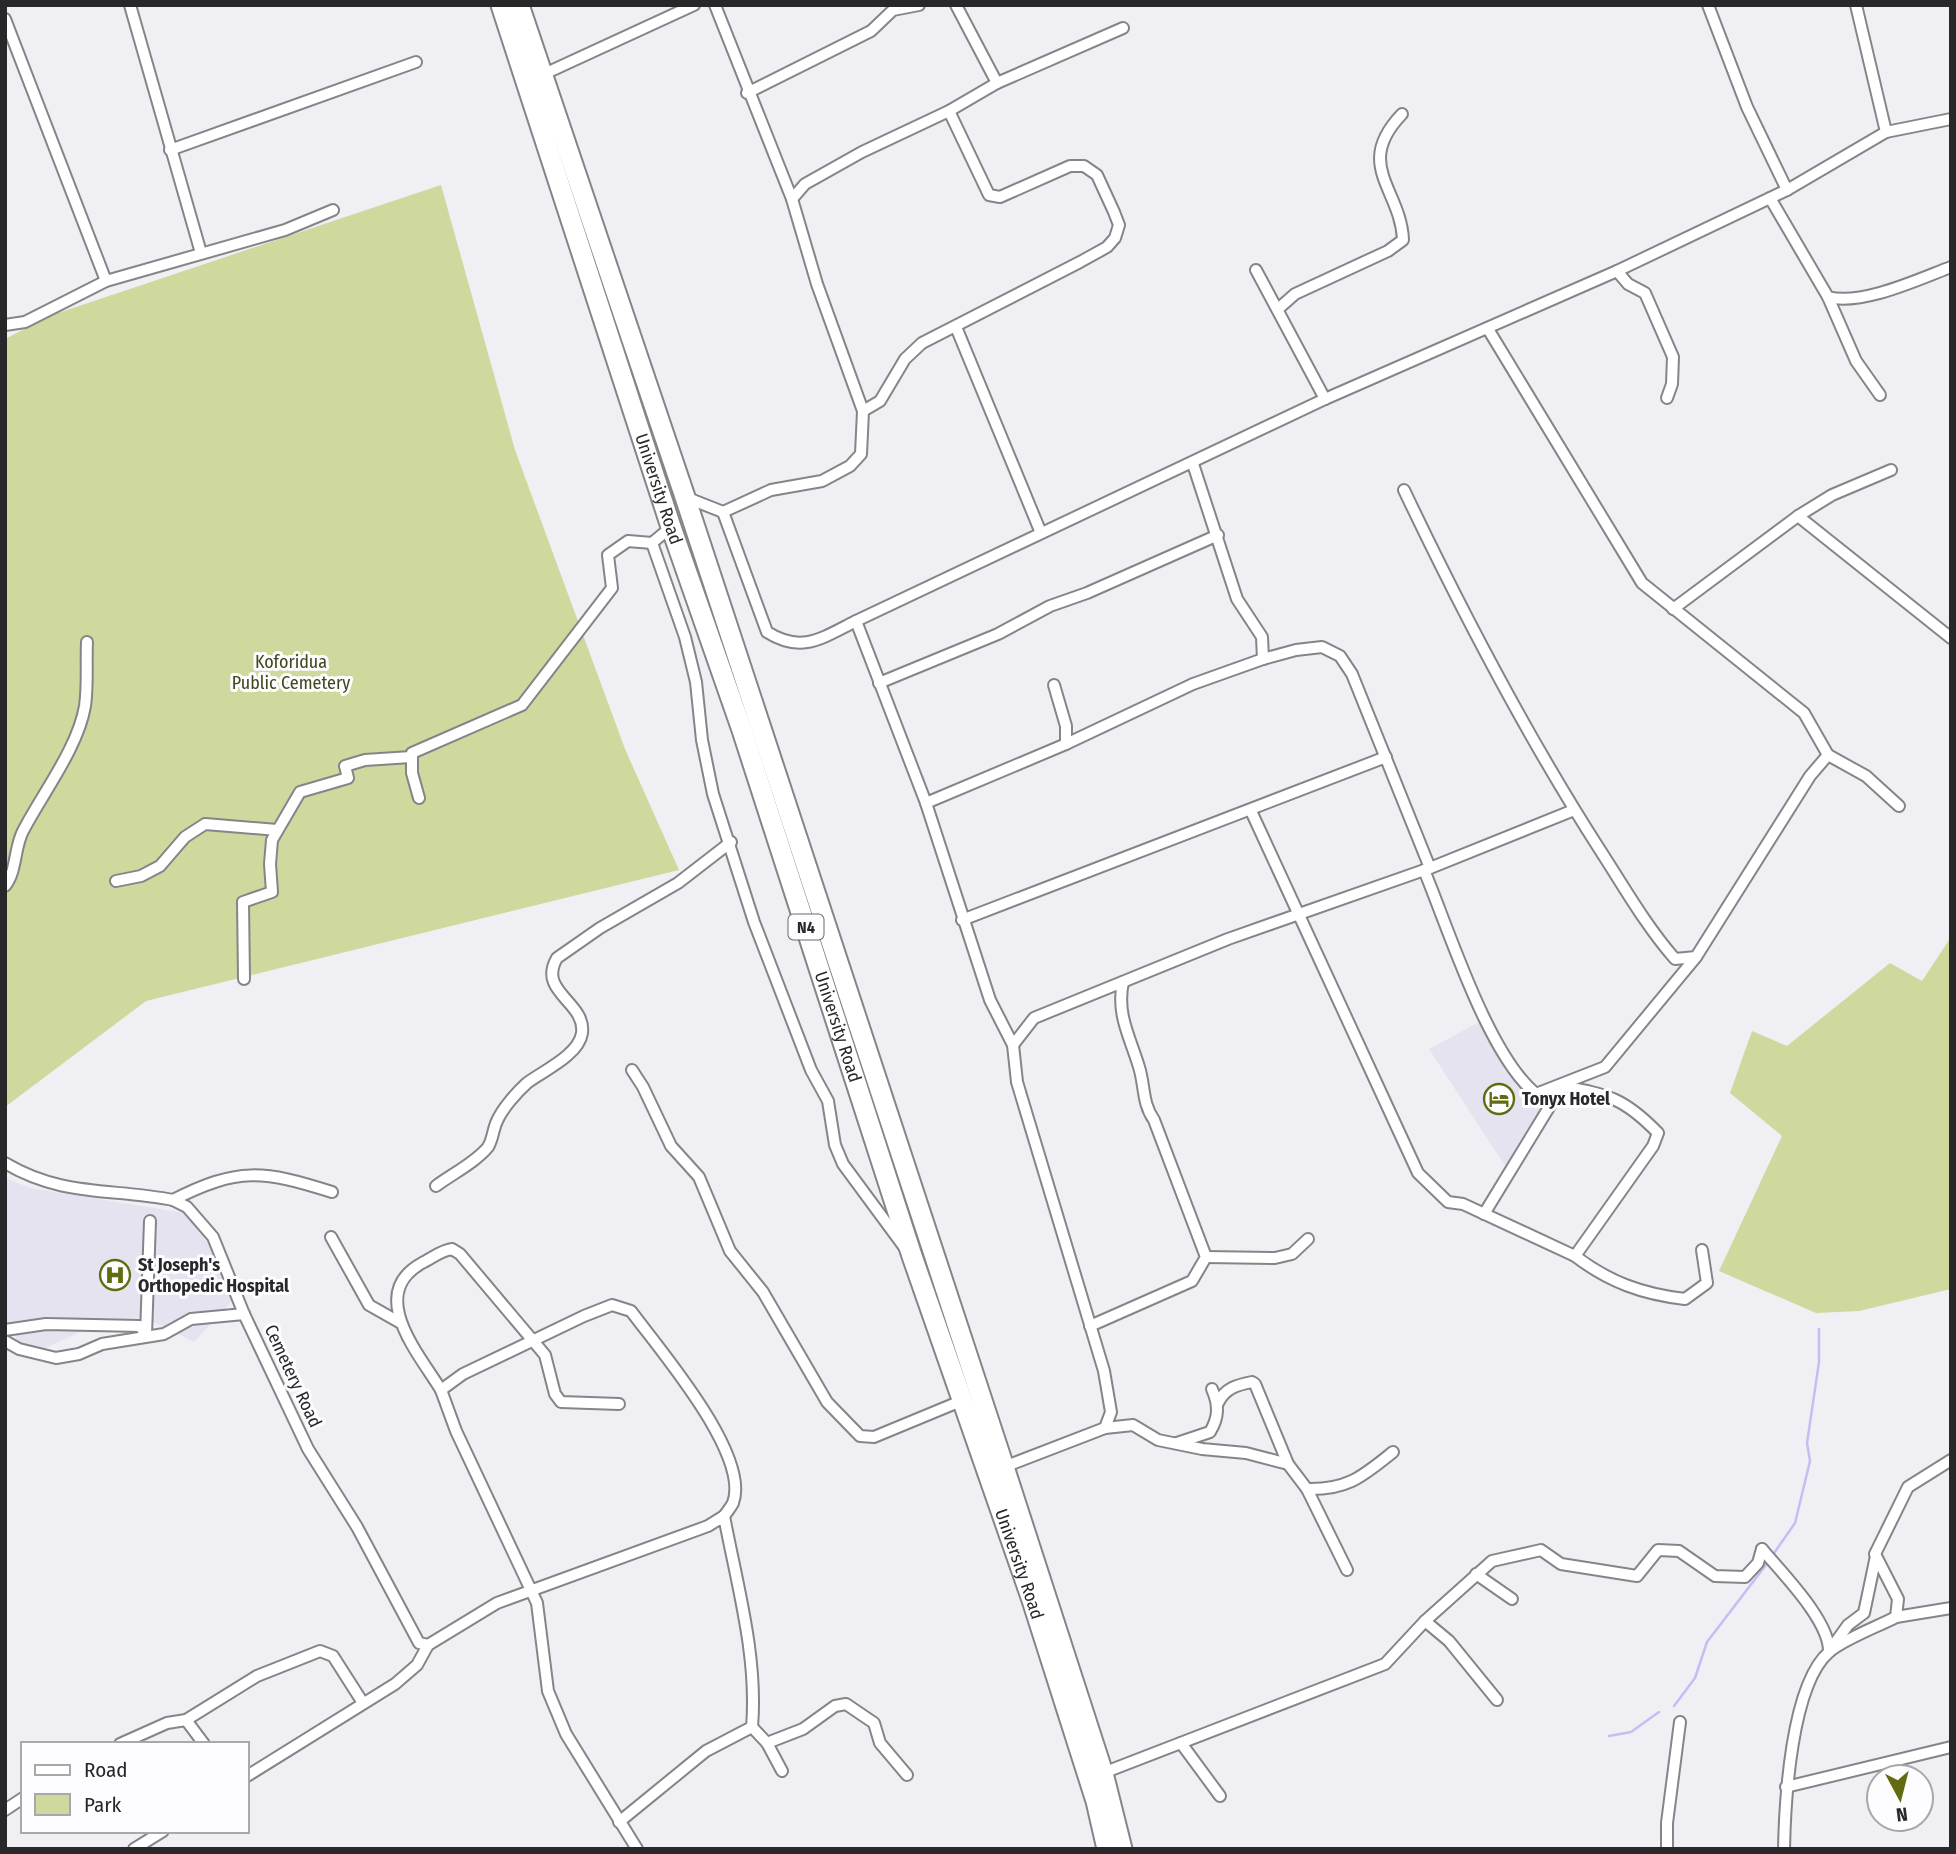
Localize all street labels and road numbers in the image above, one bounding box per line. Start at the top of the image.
street label: University Road [630,431,687,547]
road number: N4 [788,914,824,939]
street label: University Road [810,969,866,1085]
street label: Cemetery Road [260,1321,326,1431]
street label: University Road [990,1506,1048,1622]

